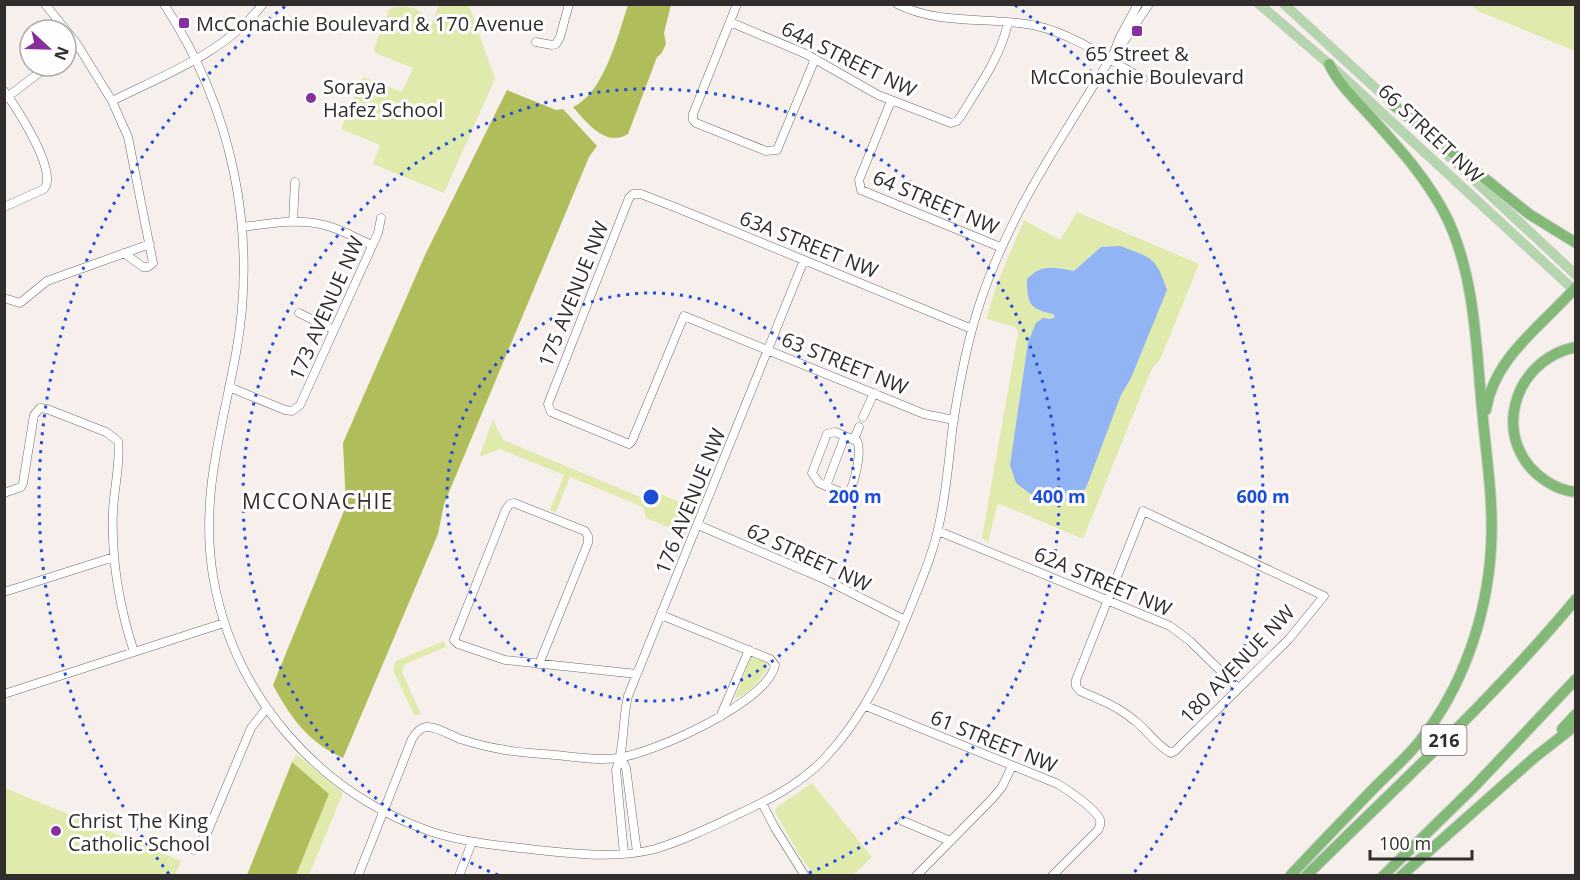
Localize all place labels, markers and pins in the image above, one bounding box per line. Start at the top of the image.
place label: McConachie Boulevard & 170 Avenue [196,10,544,37]
marker: McConachie Boulevard & 170 Avenue [177,16,191,30]
marker: 65 Street & McConachie Boulevard [1130,24,1144,38]
place label: 65 Street & McConachie Boulevard [1030,40,1244,90]
place label: Soraya Hafez School [323,73,443,123]
marker: Soraya Hafez School [304,91,318,105]
centre of rings [641,487,661,507]
place label: Christ The King Catholic School [68,807,210,857]
marker: Christ The King Catholic School [49,824,63,838]

